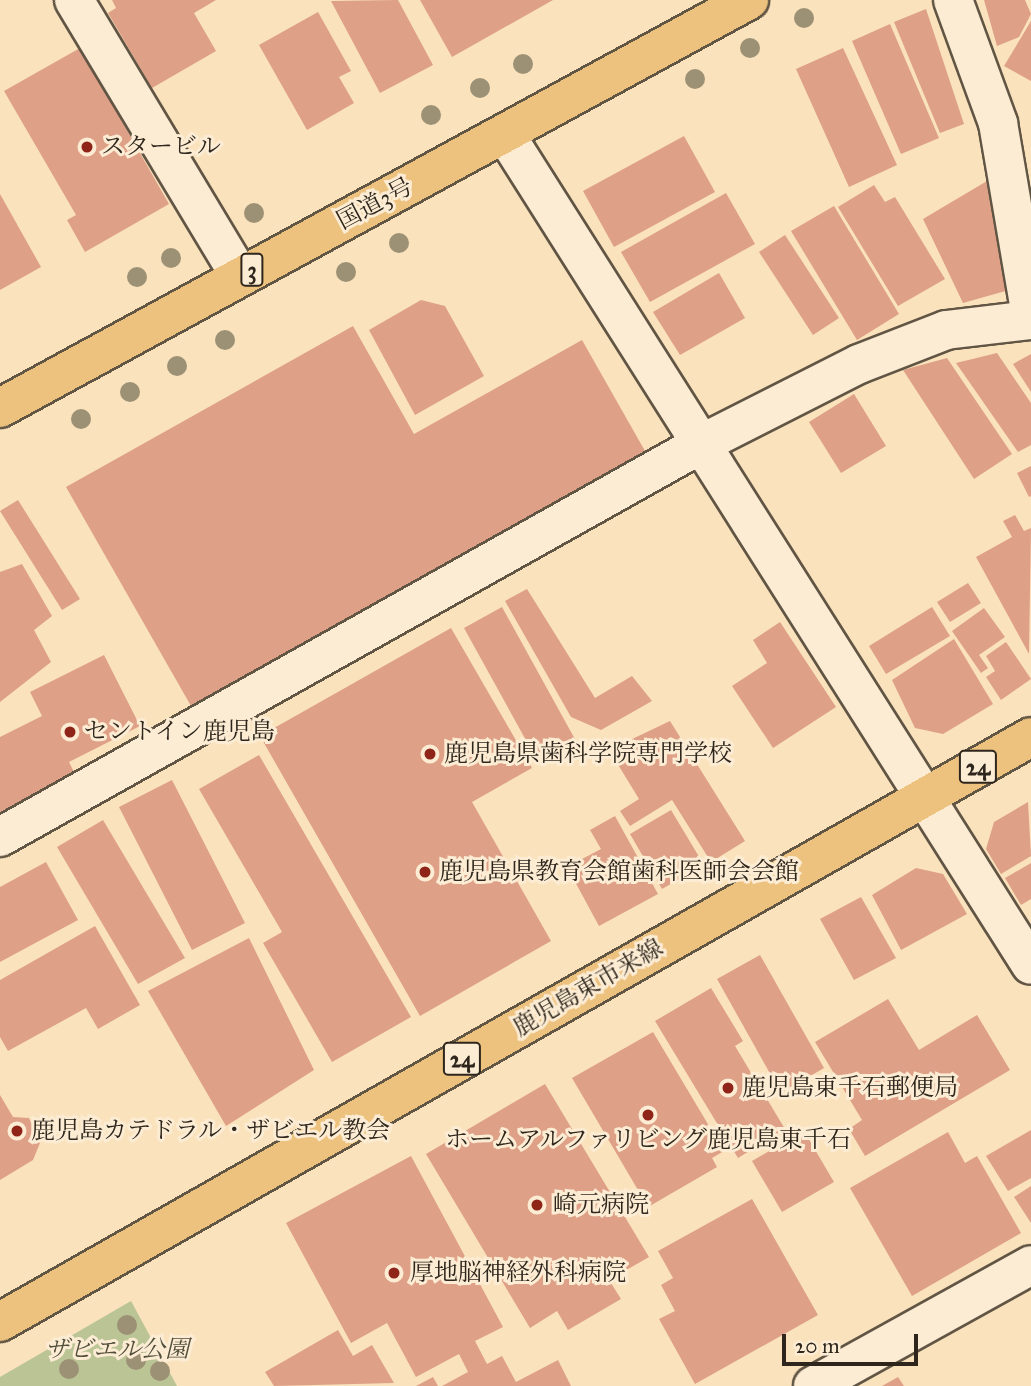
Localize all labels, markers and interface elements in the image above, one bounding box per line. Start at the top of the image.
place label: スタービル [101,133,221,161]
marker: スタービル [79,139,95,155]
street label: 国道3号 [332,172,418,236]
road number: 3 [240,250,264,290]
place label: セントイン鹿児島 [84,718,276,746]
marker: セントイン鹿児島 [62,724,78,740]
place label: 鹿児島県歯科学院専門学校 [444,740,732,768]
marker: 鹿児島県歯科学院専門学校 [422,746,438,762]
road number: 24 [959,748,997,786]
place label: 鹿児島県教育会館歯科医師会会館 [439,858,799,886]
marker: 鹿児島県教育会館歯科医師会会館 [417,864,433,880]
street label: 鹿児島東市来線 [508,934,668,1042]
road number: 24 [443,1040,481,1078]
place label: 鹿児島東千石郵便局 [742,1074,958,1102]
marker: 鹿児島東千石郵便局 [720,1080,736,1096]
marker: ホームアルファリビング鹿児島東千石 [640,1107,656,1123]
place label: 鹿児島カテドラル・ザビエル教会 [31,1117,391,1145]
marker: 鹿児島カテドラル・ザビエル教会 [9,1123,25,1139]
place label: ホームアルファリビング鹿児島東千石 [444,1126,852,1154]
place label: 崎元病院 [553,1191,649,1219]
marker: 崎元病院 [527,1195,547,1215]
place label: 厚地脳神経外科病院 [410,1259,626,1287]
marker: 厚地脳神経外科病院 [384,1263,404,1283]
scale bar [786,1320,922,1364]
text: 20 m [795,1333,840,1359]
park label: ザビエル公園 [45,1336,189,1364]

